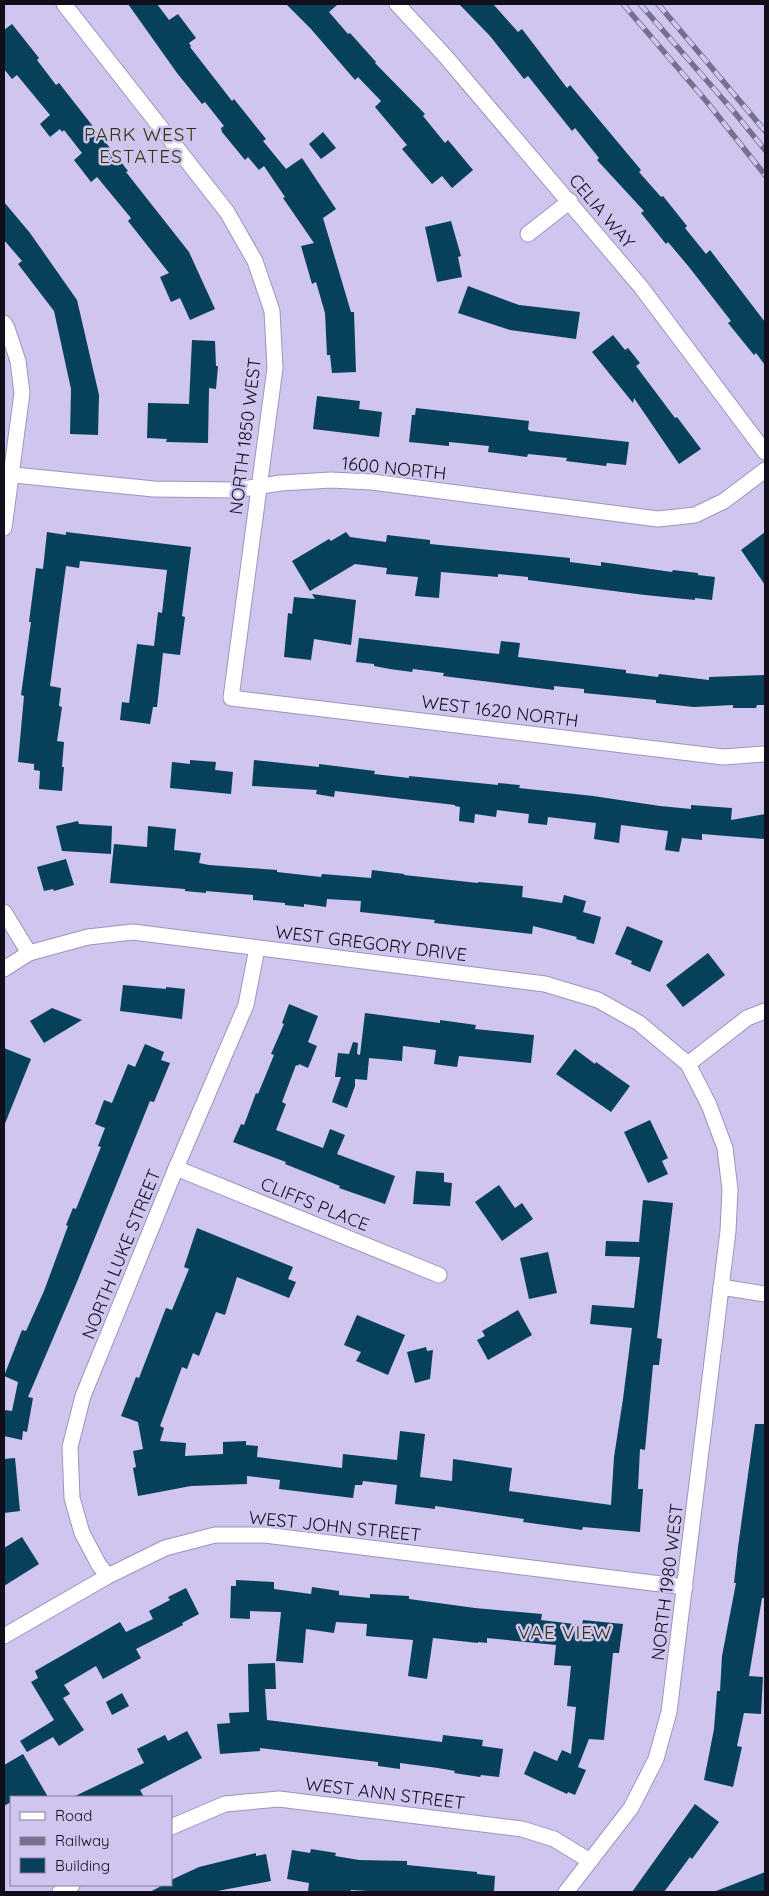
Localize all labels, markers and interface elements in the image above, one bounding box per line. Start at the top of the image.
district label: PARK WEST ESTATES [84,122,198,168]
street label: CELIA WAY [564,169,640,253]
street label: NORTH 1850 WEST [224,356,266,516]
street label: 1600 NORTH [340,451,448,485]
street label: WEST 1620 NORTH [420,690,580,732]
street label: WEST GREGORY DRIVE [274,920,468,966]
street label: NORTH LUKE STREET [76,1166,166,1342]
street label: CLIFFS PLACE [257,1172,373,1236]
street label: NORTH 1980 WEST [646,1502,688,1662]
street label: WEST JOHN STREET [248,1506,422,1546]
district label: VAE VIEW [518,1620,612,1644]
street label: WEST ANN STREET [304,1772,466,1814]
legend [10,1796,172,1886]
text: Road [55,1806,92,1825]
text: Railway [55,1831,110,1850]
text: Building [55,1856,110,1875]

